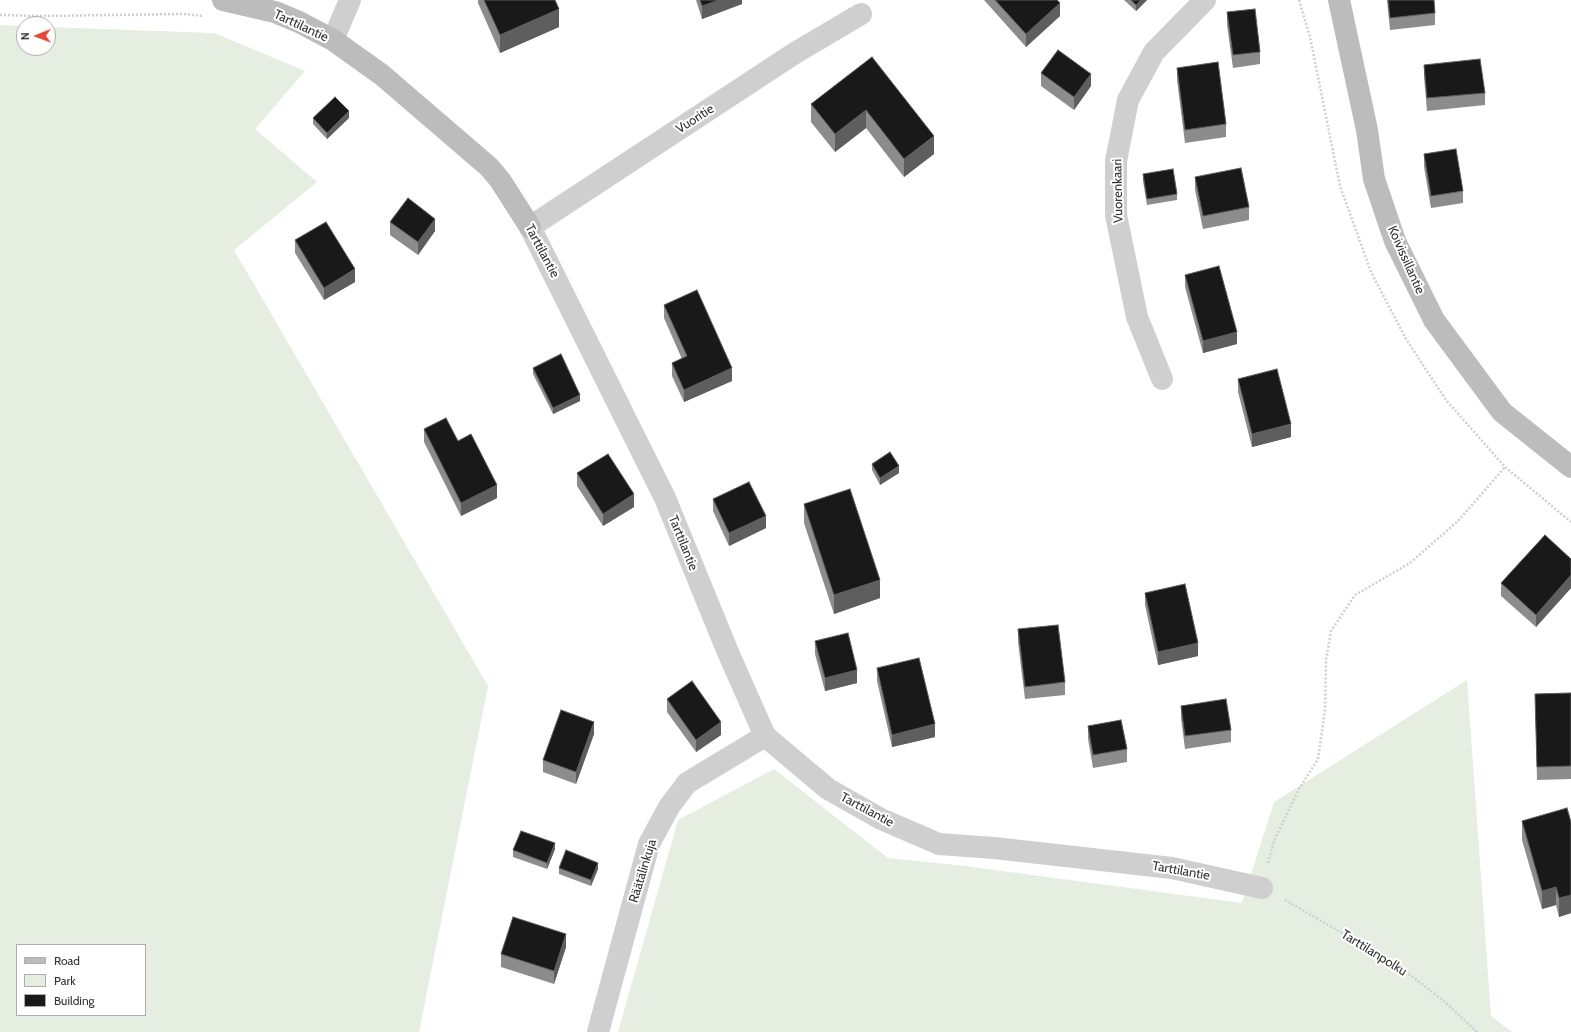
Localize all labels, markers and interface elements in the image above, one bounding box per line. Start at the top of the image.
street label: Tarttilantie [271,7,331,45]
north arrow [16,16,56,56]
text: N [18,32,32,40]
street label: Vuoritie [673,101,717,137]
street label: Vuorenkaari [1110,159,1126,223]
street label: Tarttilantie [521,222,563,280]
street label: Koivissillantie [1384,224,1428,296]
street label: Tarttilantie [665,513,701,573]
street label: Tarttilantie [838,789,896,831]
street label: Räätälinkuja [626,837,660,905]
street label: Tarttilantie [1151,858,1211,884]
street label: Tarttilanpolku [1338,927,1410,979]
legend [16,944,146,1016]
text: Road [54,953,80,968]
text: Park [54,973,76,988]
text: Building [54,993,95,1008]

